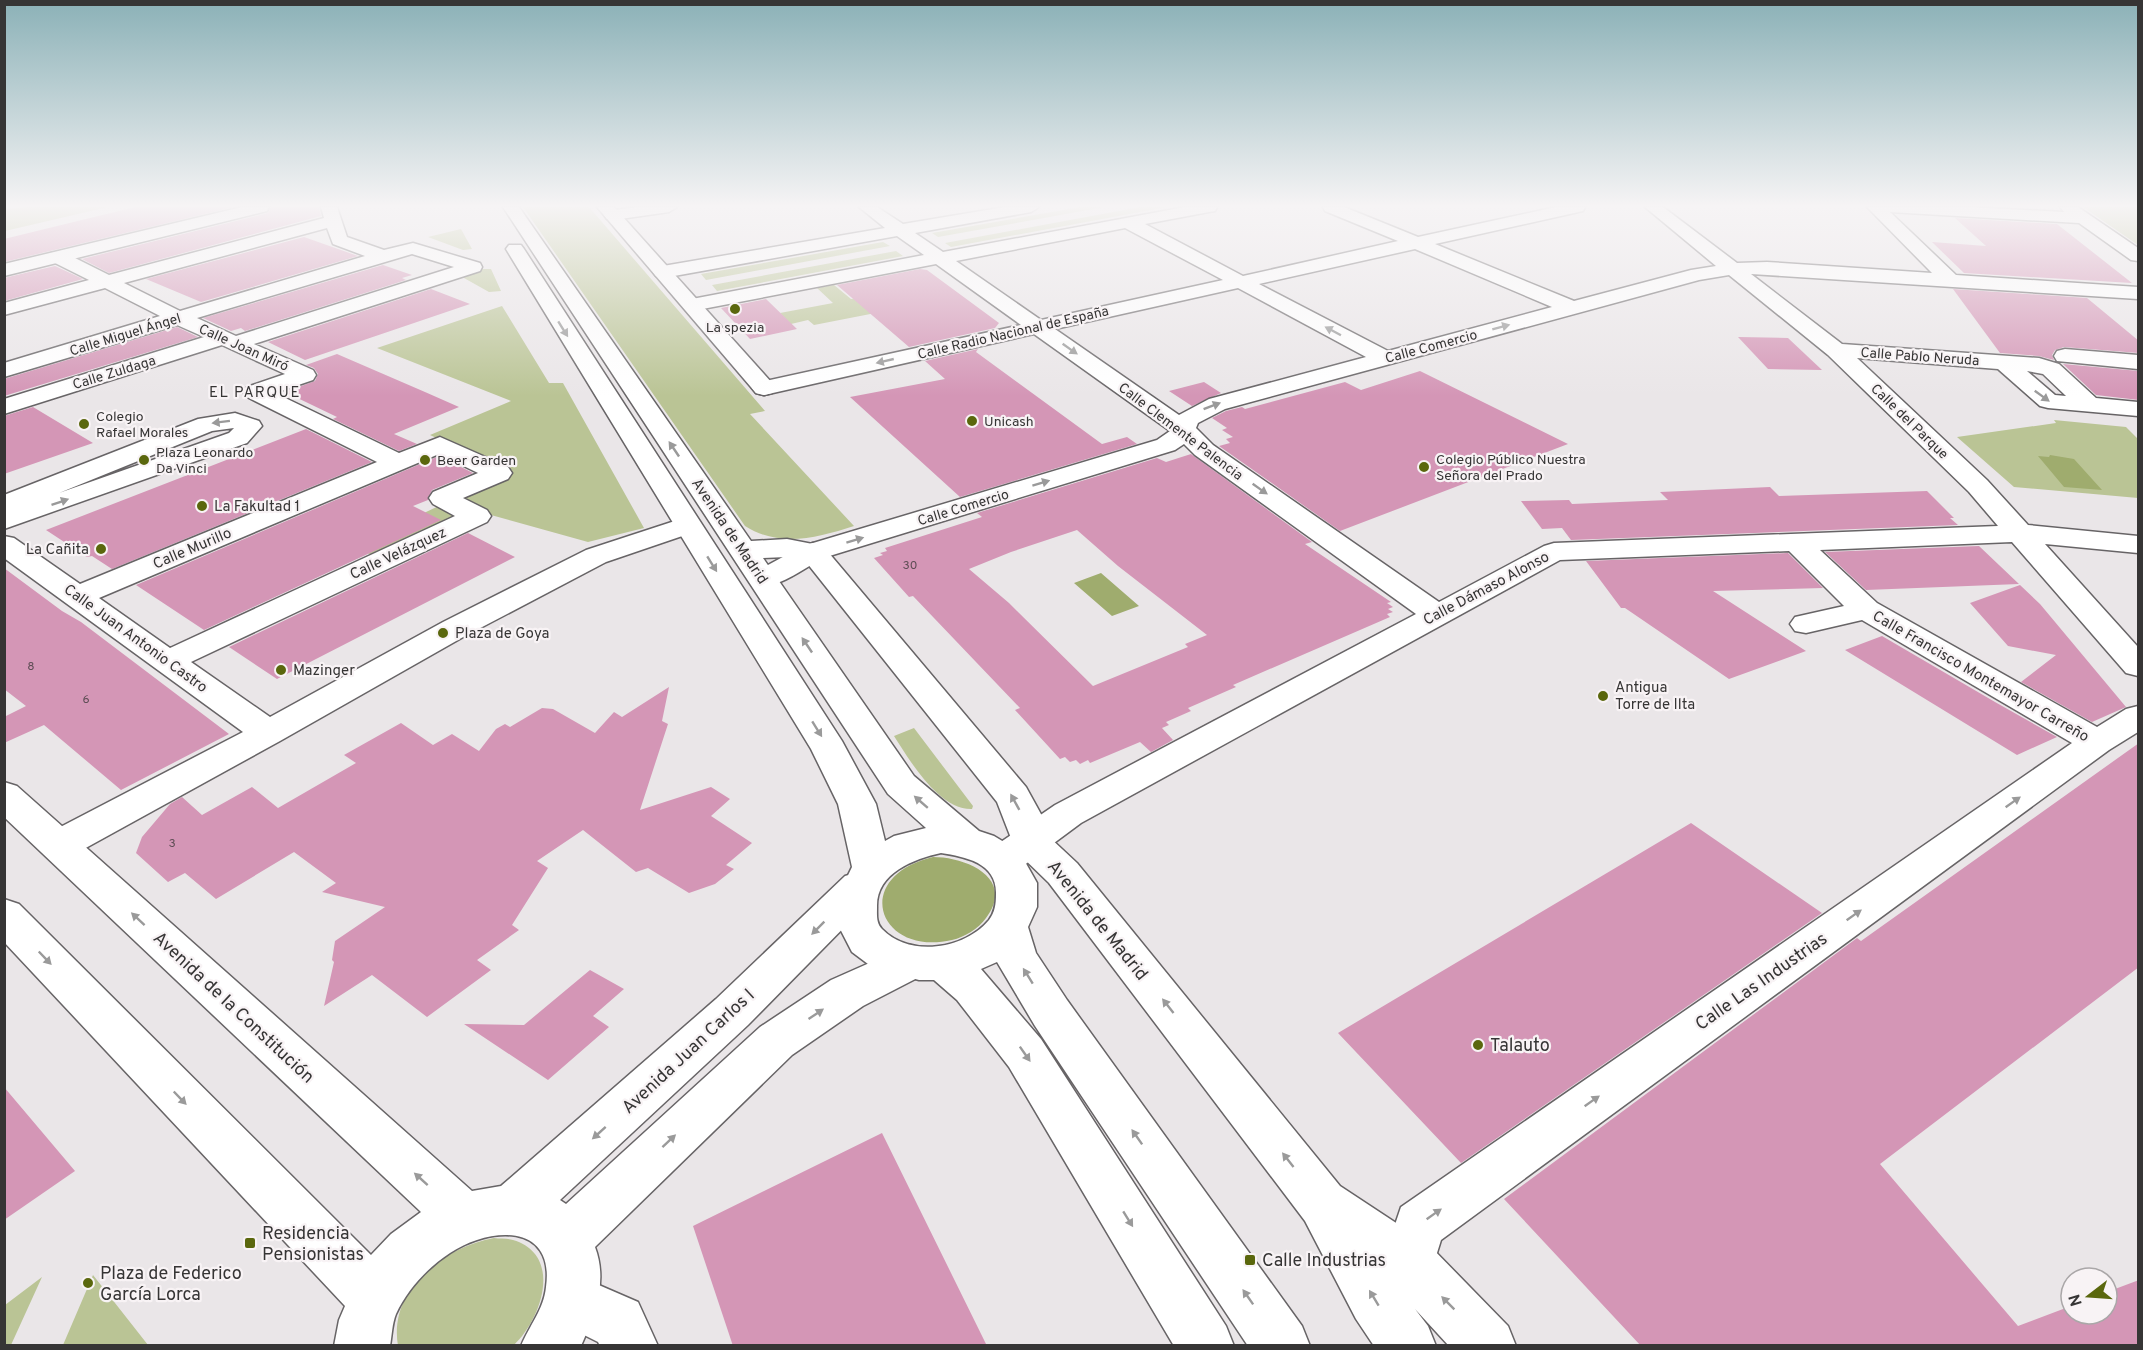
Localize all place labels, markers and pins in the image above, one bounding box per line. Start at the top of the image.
marker: La spezia [728,302,742,316]
place label: La spezia [706,320,764,337]
place label: Colegio Rafael Morales [96,409,188,442]
marker: Unicash [965,414,979,428]
place label: Unicash [984,414,1034,431]
marker: Colegio Rafael Morales [77,417,91,431]
place label: Plaza Leonardo Da Vinci [156,445,253,478]
place label: Colegio Público Nuestra Señora del Prado [1436,452,1586,485]
marker: Plaza Leonardo Da Vinci [137,453,151,467]
marker: Beer Garden [418,453,432,467]
place label: Beer Garden [437,453,516,470]
marker: Colegio Público Nuestra Señora del Prado [1417,460,1431,474]
place label: La Fakultad 1 [214,498,300,517]
marker: La Fakultad 1 [195,499,209,513]
place label: La Cañita [26,541,89,560]
marker: La Cañita [94,542,108,556]
place label: Plaza de Goya [455,625,549,644]
marker: Plaza de Goya [436,626,450,640]
place label: Mazinger [293,662,355,681]
marker: Mazinger [274,663,288,677]
place label: Antigua Torre de Ilta [1615,679,1695,715]
marker: Antigua Torre de Ilta [1596,689,1610,703]
place label: Talauto [1490,1035,1550,1058]
marker: Talauto [1471,1038,1485,1052]
place label: Residencia Pensionistas [262,1223,364,1267]
marker: Residencia Pensionistas [243,1236,257,1250]
place label: Calle Industrias [1262,1250,1386,1273]
marker: Calle Industrias [1243,1253,1257,1267]
place label: Plaza de Federico García Lorca [100,1263,242,1307]
marker: Plaza de Federico García Lorca [81,1276,95,1290]

